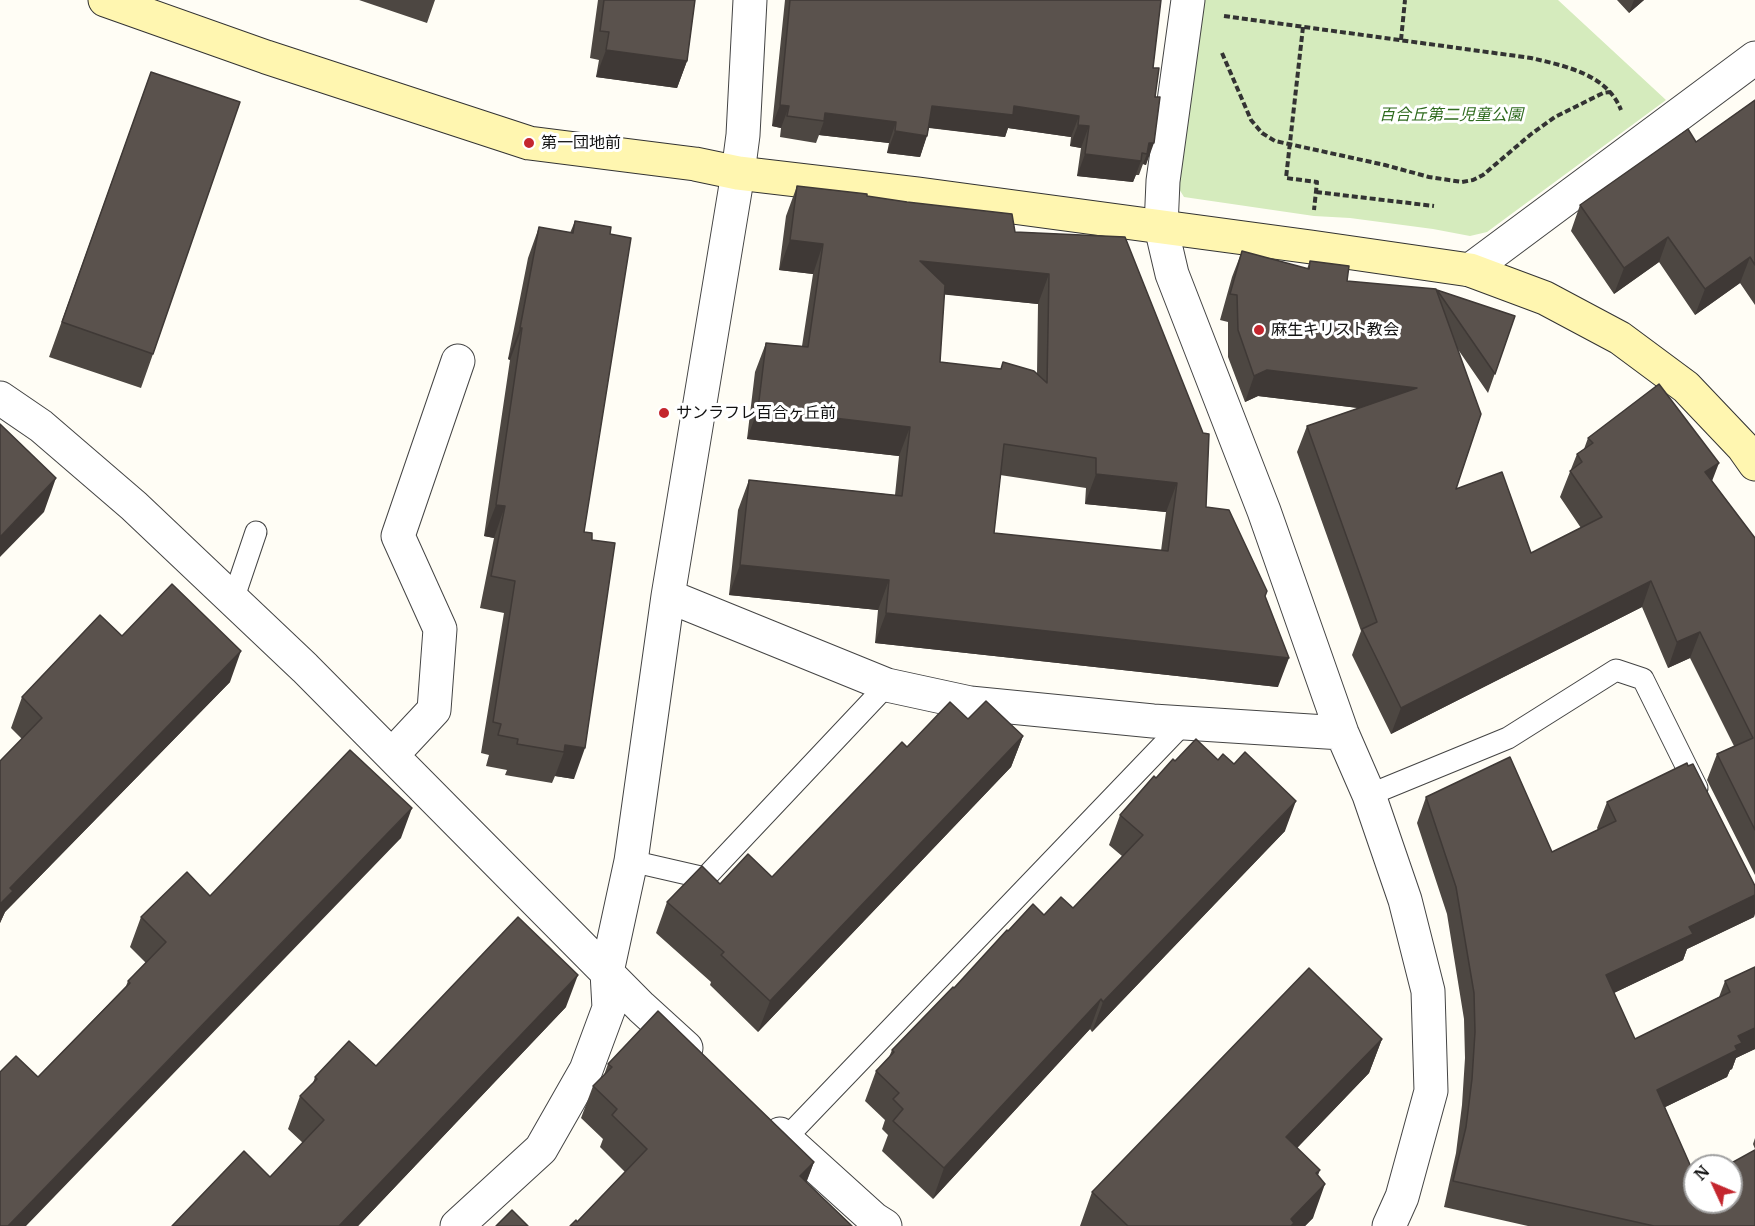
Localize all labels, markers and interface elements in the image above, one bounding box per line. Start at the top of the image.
park label: 百合丘第二児童公園 [1379,105,1523,125]
place label: 第一団地前 [541,133,621,153]
marker: 第一団地前 [522,136,536,150]
place label: 麻生キリスト教会 [1271,320,1399,340]
marker: 麻生キリスト教会 [1252,323,1266,337]
place label: サンラフレ百合ヶ丘前 [676,403,836,423]
marker: サンラフレ百合ヶ丘前 [657,406,671,420]
north arrow [1683,1154,1743,1214]
text: N [1690,1161,1713,1184]

